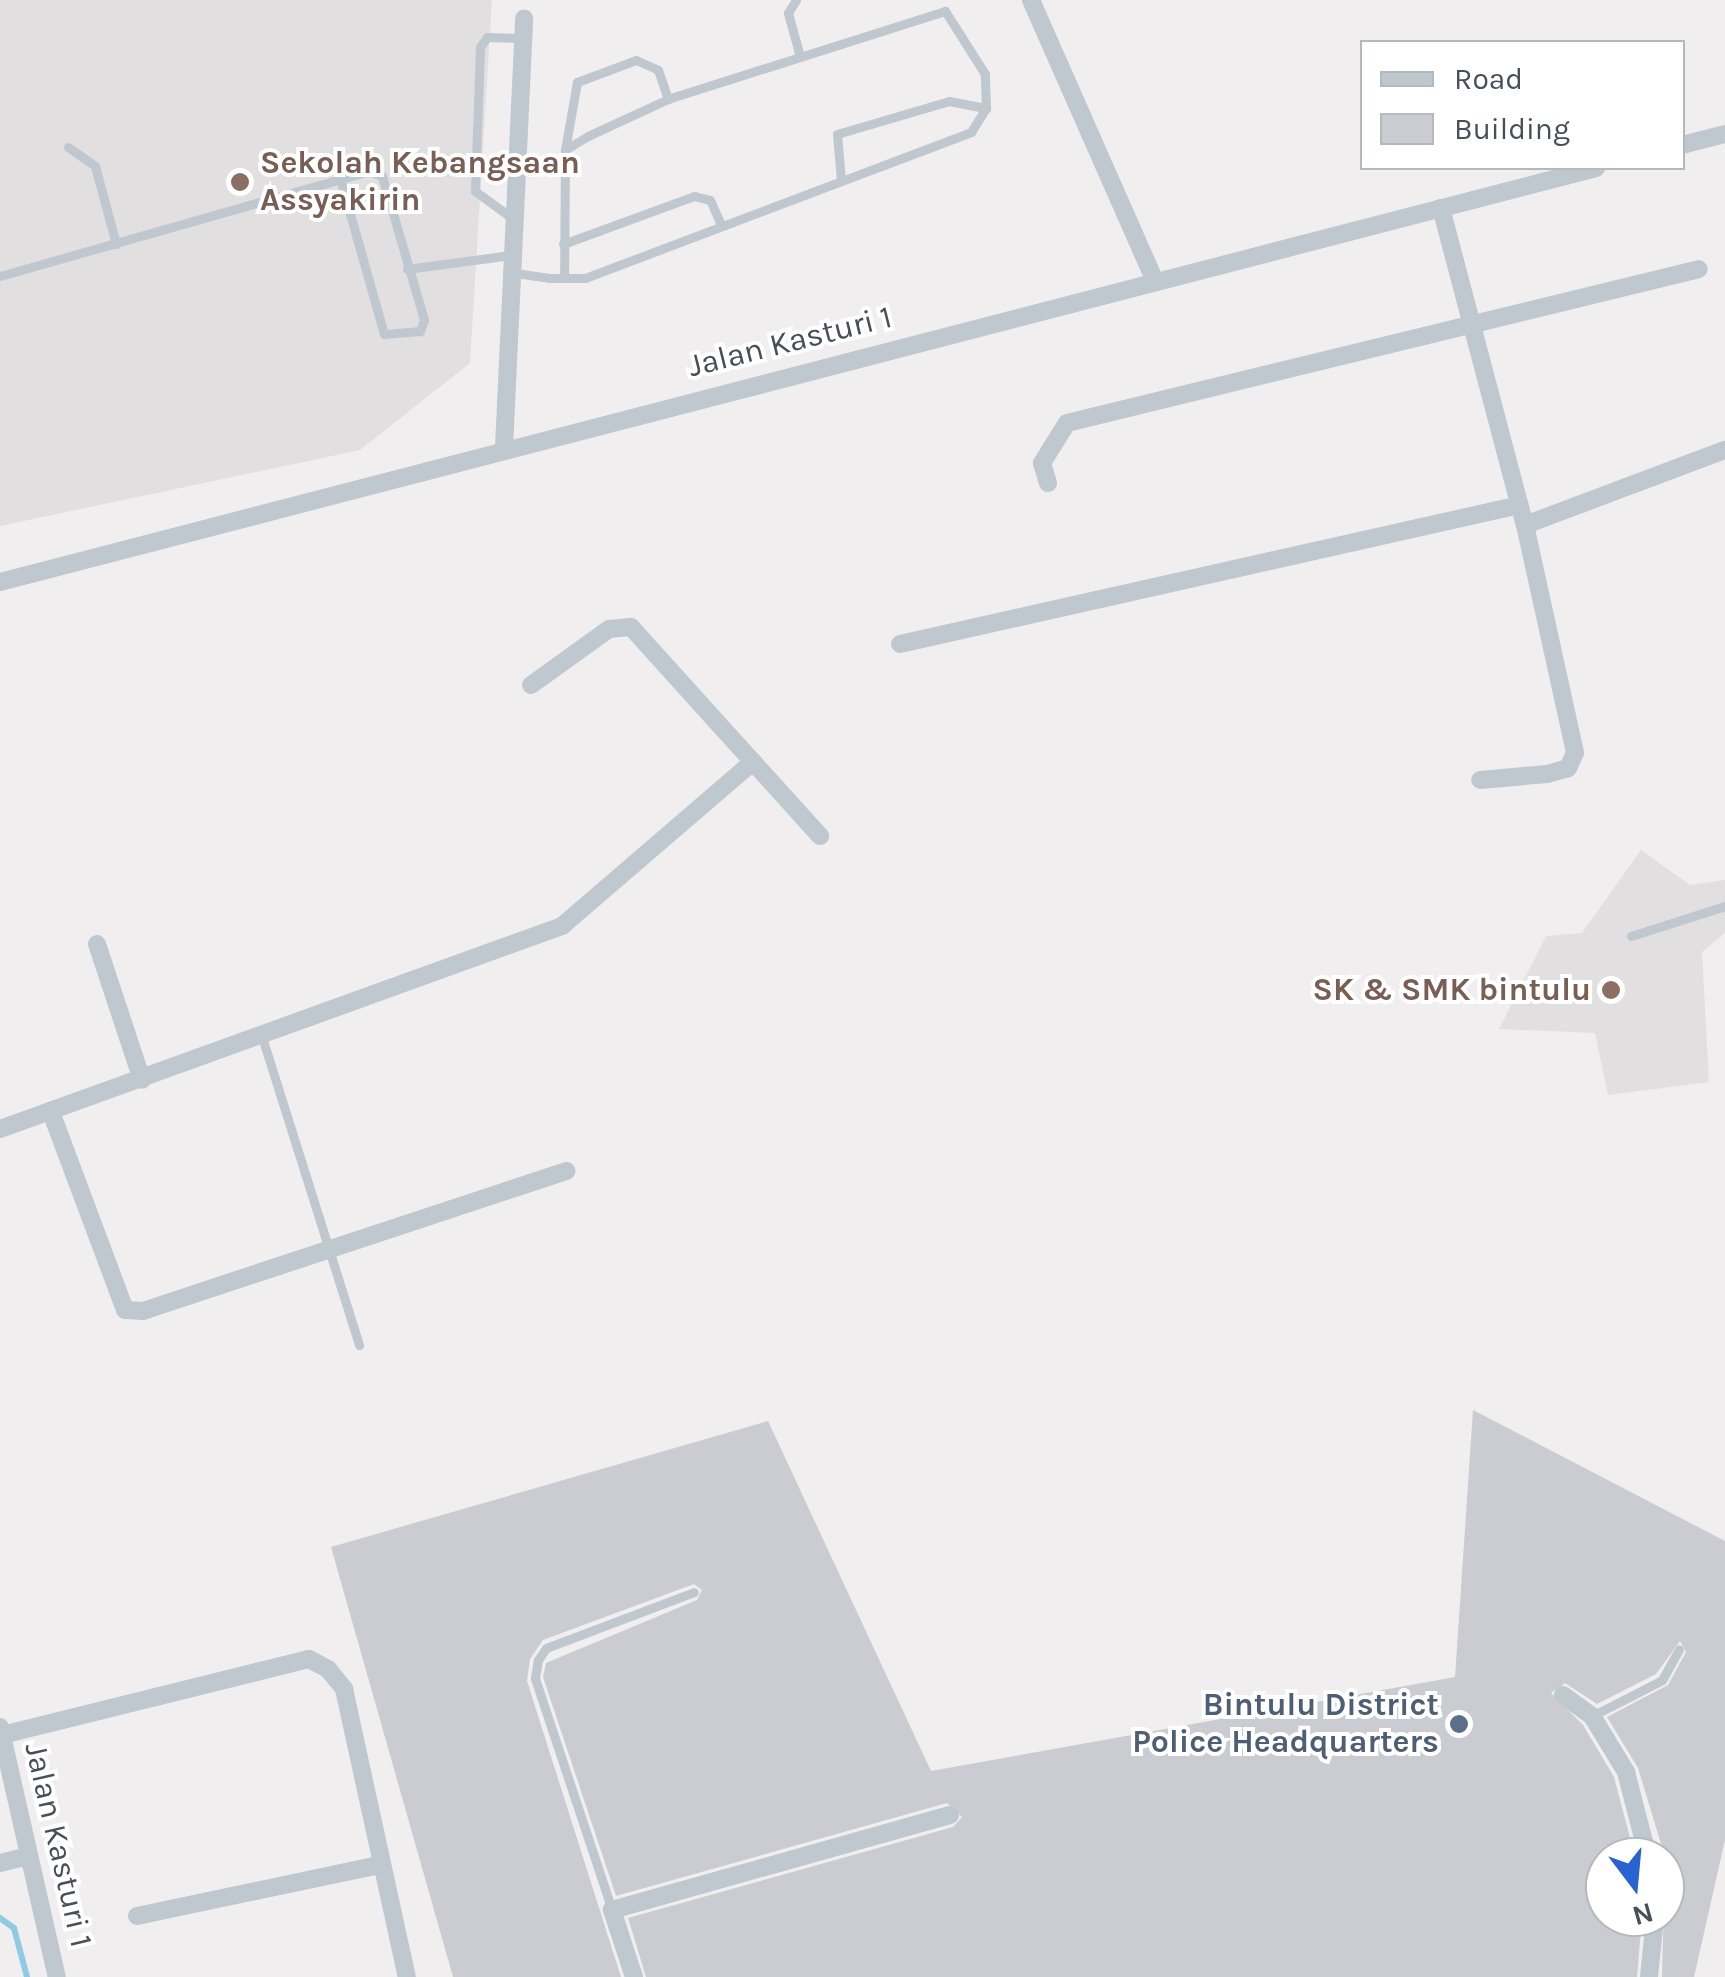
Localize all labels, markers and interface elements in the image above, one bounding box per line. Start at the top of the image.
legend [1360,40,1685,170]
text: Road [1454,61,1523,97]
text: Building [1454,111,1570,147]
place label: Sekolah Kebangsaan Assyakirin [260,145,580,220]
marker: Sekolah Kebangsaan Assyakirin [229,171,251,193]
street label: Jalan Kasturi 1 [684,298,896,386]
place label: SK & SMK bintulu [1313,971,1591,1009]
marker: SK & SMK bintulu [1600,979,1622,1001]
place label: Bintulu District Police Headquarters [1132,1687,1439,1762]
marker: Bintulu District Police Headquarters [1448,1713,1470,1735]
street label: Jalan Kasturi 1 [16,1739,100,1951]
north arrow [1585,1837,1685,1937]
text: N [1629,1896,1657,1933]

